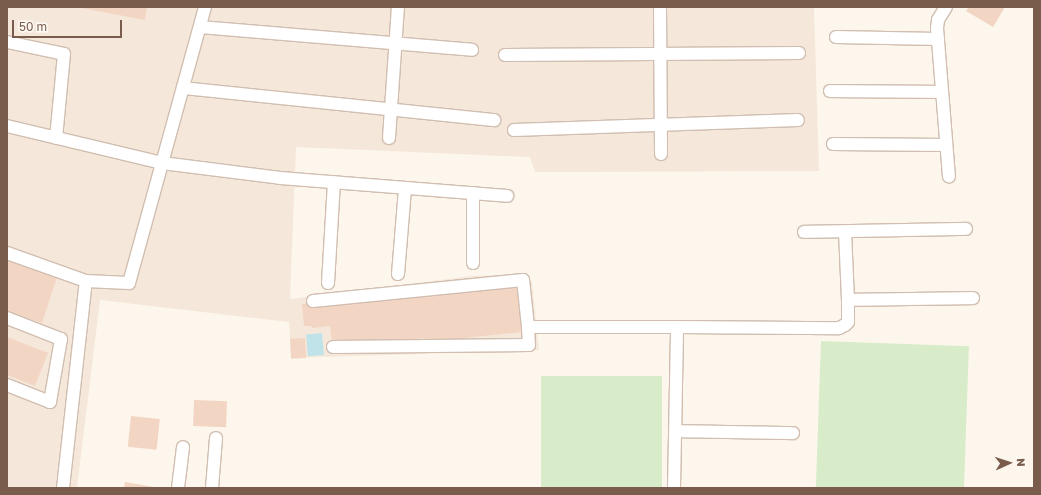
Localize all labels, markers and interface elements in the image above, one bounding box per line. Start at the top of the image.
scale bar [14,12,124,38]
text: 50 m [19,19,47,34]
north arrow [989,443,1029,483]
text: N [1015,458,1028,467]

